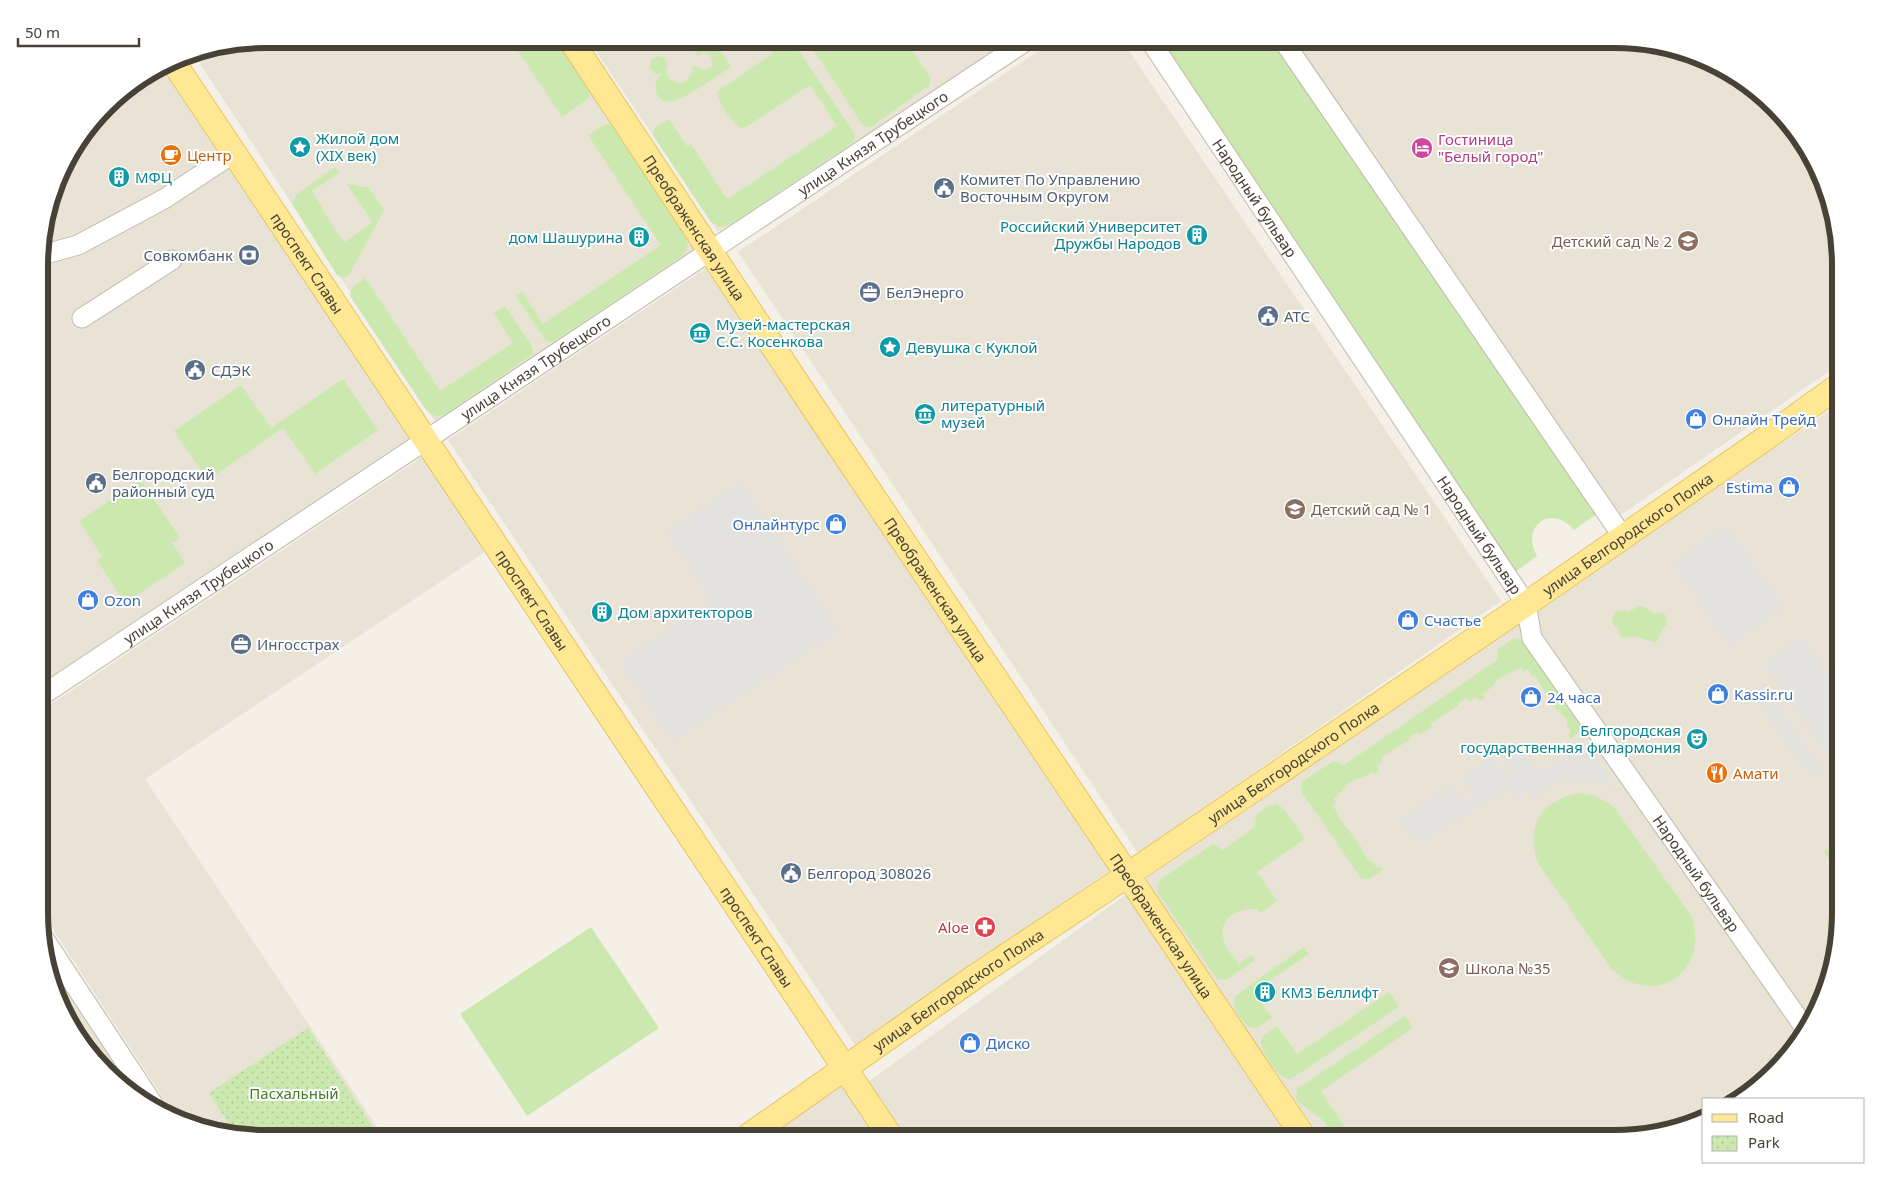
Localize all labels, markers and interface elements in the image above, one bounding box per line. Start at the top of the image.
scale bar [18,15,139,47]
text: 50 m [25,22,60,42]
street label: улица Князя Трубецкого [794,86,952,200]
place label: Жилой дом (XIX век) [316,128,399,165]
place label: Гостиница "Белый город" [1438,129,1543,166]
place icon: Жилой дом (XIX век) [288,135,312,159]
street label: Народный бульвар [1208,135,1302,261]
hotel icon: Гостиница "Белый город" [1410,136,1434,160]
cafe icon: Центр [159,143,183,167]
place label: Центр [187,145,232,165]
street label: Преображенская улица [639,151,750,304]
building icon: МФЦ [107,165,131,189]
place label: МФЦ [135,167,172,187]
place label: Комитет По Управлению Восточным Округом [960,169,1140,206]
public building icon: Комитет По Управлению Восточным Округом [932,176,956,200]
street label: проспект Славы [267,209,348,317]
place label: Российский Университет Дружбы Народов [1000,216,1181,253]
building icon: Российский Университет Дружбы Народов [1185,223,1209,247]
building icon: дом Шашурина [627,225,651,249]
place label: дом Шашурина [509,227,623,247]
school or university icon: Детский сад № 2 [1676,229,1700,253]
place label: Детский сад № 2 [1552,231,1672,251]
bank icon: Совкомбанк [237,243,261,267]
place label: Совкомбанк [143,245,233,265]
office icon: БелЭнерго [858,280,882,304]
place label: БелЭнерго [886,282,964,302]
public building icon: АТС [1256,304,1280,328]
place label: АТС [1284,306,1310,326]
street label: улица Князя Трубецкого [457,310,615,424]
place label: Музей-мастерская С.С. Косенкова [716,314,851,351]
museum icon: Музей-мастерская С.С. Косенкова [688,321,712,345]
place icon: Девушка с Куклой [878,335,902,359]
place label: Девушка с Куклой [906,337,1038,357]
public building icon: СДЭК [183,358,207,382]
place label: СДЭК [211,360,251,380]
place label: литературный музей [941,395,1045,432]
museum icon: литературный музей [913,402,937,426]
shop icon: Онлайн Трейд [1684,407,1708,431]
place label: Онлайн Трейд [1712,409,1816,429]
place label: Белгородский районный суд [112,464,215,501]
street label: улица Белгородского Полка [1538,468,1717,600]
public building icon: Белгородский районный суд [84,471,108,495]
street label: Народный бульвар [1433,472,1527,598]
shop icon: Estima [1777,475,1801,499]
place label: Estima [1726,477,1773,497]
school or university icon: Детский сад № 1 [1283,497,1307,521]
place label: Детский сад № 1 [1311,499,1431,519]
shop icon: Онлайнтурс [824,512,848,536]
street label: Преображенская улица [880,513,992,666]
place label: Онлайнтурс [733,514,820,534]
street label: улица Князя Трубецкого [119,534,277,648]
street label: проспект Славы [491,545,573,654]
shop icon: Ozon [76,588,100,612]
place label: Ozon [104,590,141,610]
building icon: Дом архитекторов [590,600,614,624]
place label: Дом архитекторов [618,602,753,622]
shop icon: Счастье [1396,608,1420,632]
place label: Счастье [1424,610,1481,630]
office icon: Ингосстрах [229,632,253,656]
place label: Ингосстрах [257,634,340,654]
shop icon: Kassir.ru [1706,682,1730,706]
place label: Kassir.ru [1734,684,1793,704]
shop icon: 24 часа [1519,685,1543,709]
place label: 24 часа [1547,687,1601,707]
street label: улица Белгородского Полка [1204,697,1383,828]
place label: Белгородская государственная филармония [1460,720,1681,757]
theatre icon: Белгородская государственная филармония [1685,727,1709,751]
restaurant icon: Амати [1705,761,1729,785]
place label: Амати [1733,763,1779,783]
street label: Народный бульвар [1649,811,1745,936]
street label: Преображенская улица [1106,849,1218,1002]
public building icon: Белгород 308026 [779,861,803,885]
place label: Белгород 308026 [807,863,931,883]
street label: проспект Славы [716,882,798,991]
pharmacy icon: Aloe [973,915,997,939]
place label: Aloe [938,917,969,937]
street label: улица Белгородского Полка [869,924,1047,1056]
school or university icon: Школа №35 [1437,956,1461,980]
place label: Школа №35 [1465,958,1551,978]
building icon: КМЗ Беллифт [1253,980,1277,1004]
place label: КМЗ Беллифт [1281,982,1379,1002]
shop icon: Диско [958,1031,982,1055]
place label: Диско [986,1033,1030,1053]
park label: Пасхальный [249,1083,339,1103]
legend [1702,1098,1865,1163]
text: Road [1748,1107,1784,1127]
text: Park [1748,1132,1780,1152]

